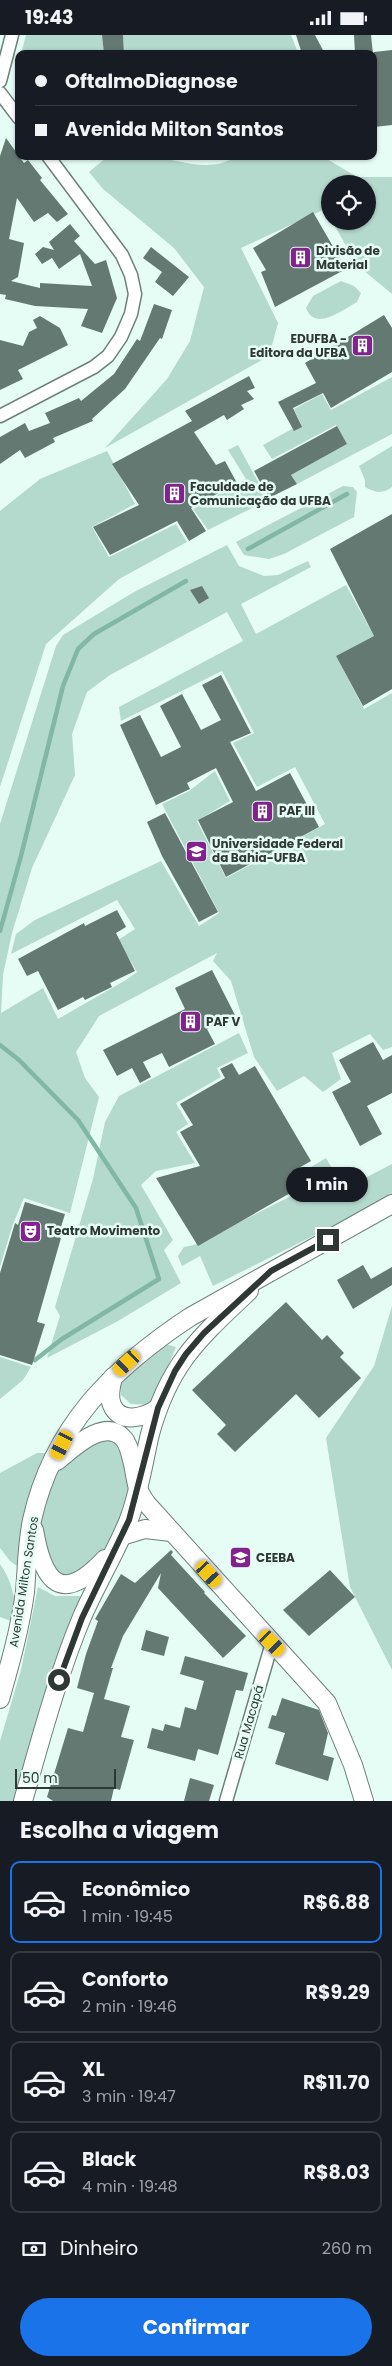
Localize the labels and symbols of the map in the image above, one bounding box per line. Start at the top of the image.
place label: Divisão de Material [316,242,380,273]
building icon: Divisão de Material [288,246,312,270]
place label: EDUFBA - Editora da UFBA [250,330,347,361]
building icon: EDUFBA - Editora da UFBA [351,334,375,358]
place label: Faculdade de Comunicação da UFBA [190,478,331,509]
building icon: Faculdade de Comunicação da UFBA [162,482,186,506]
building icon: PAF III [251,799,275,823]
place label: PAF III [279,802,315,819]
place label: Universidade Federal da Bahia-UFBA [212,835,343,866]
school or university icon: Universidade Federal da Bahia-UFBA [184,839,208,863]
building icon: PAF V [178,1010,202,1034]
place label: PAF V [206,1013,240,1030]
callout: 1 min [287,1167,369,1203]
theatre icon: Teatro Movimento [19,1219,43,1243]
place label: Teatro Movimento [47,1222,161,1239]
route end [317,1229,339,1251]
car [110,1347,143,1379]
car [48,1428,75,1462]
street label: Avenida Milton Santos [5,1515,42,1649]
school or university icon: CEEBA [228,1546,252,1570]
place label: CEEBA [256,1549,295,1566]
car [193,1558,224,1590]
car [256,1627,287,1659]
route start [48,1669,70,1691]
street label: Rua Macapá [230,1683,267,1761]
scale bar [15,1766,116,1789]

